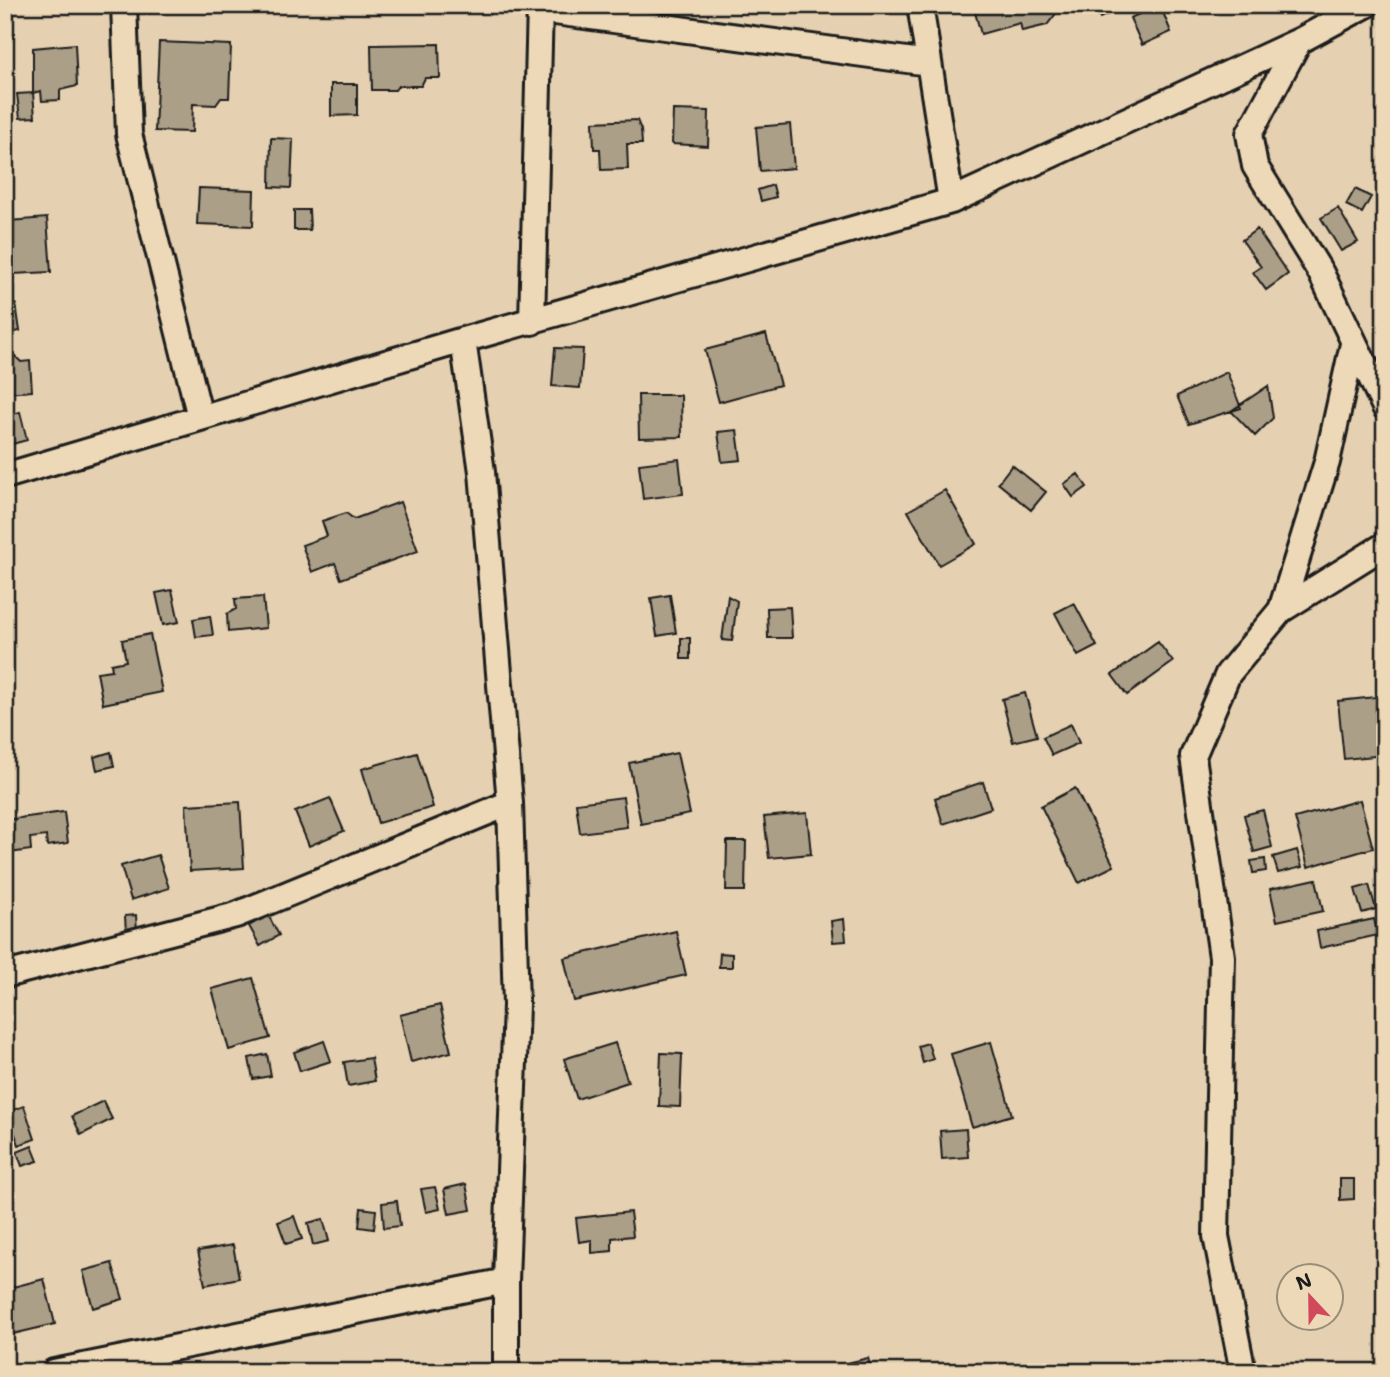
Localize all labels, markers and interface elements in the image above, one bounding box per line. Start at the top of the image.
north arrow [1274,1262,1344,1332]
text: N [1292,1267,1315,1296]

